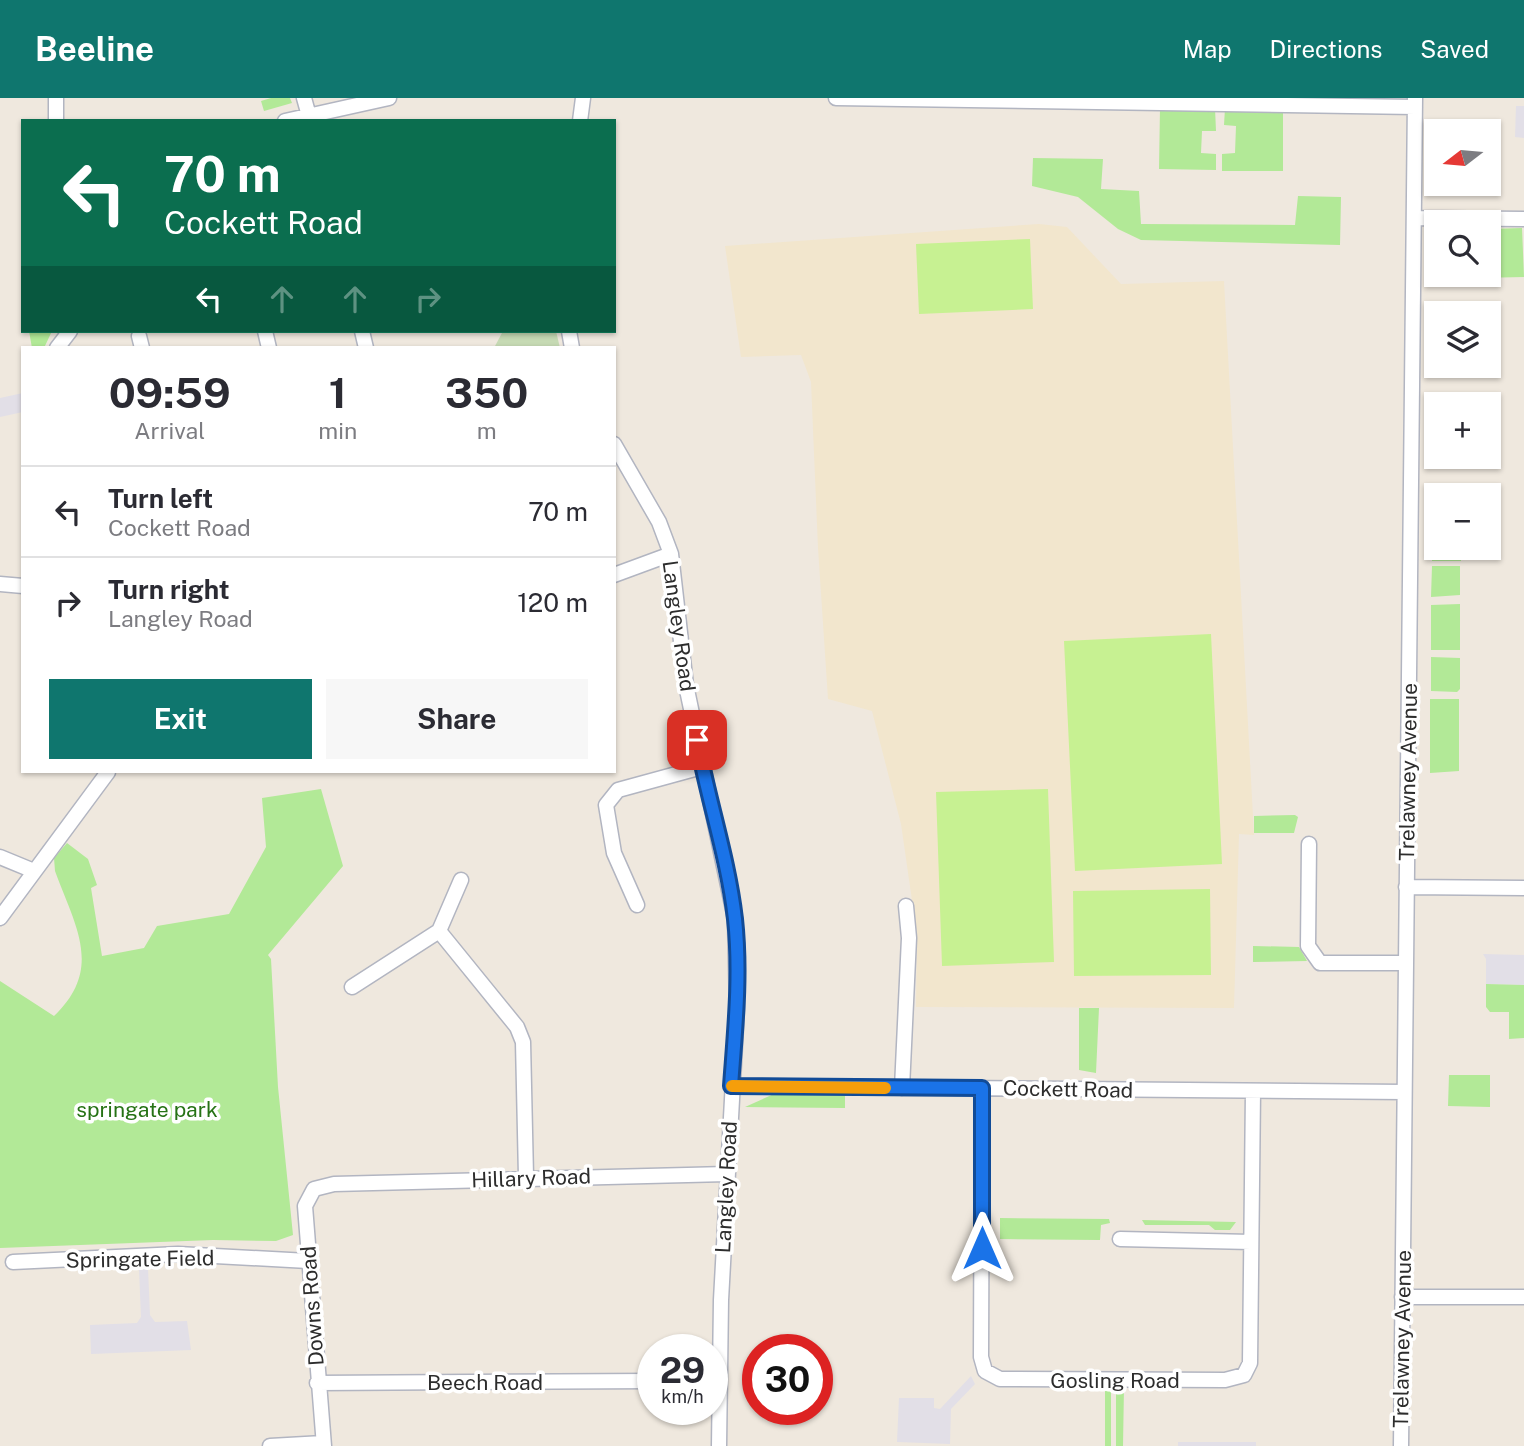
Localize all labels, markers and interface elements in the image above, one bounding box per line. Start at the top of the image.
text: Beeline [35,30,154,68]
text: Map [1183,35,1232,63]
text: Directions [1270,35,1382,63]
text: Saved [1420,35,1489,63]
north arrow [1424,119,1502,196]
map controls [1424,119,1501,560]
text: 70 m [164,145,281,203]
icon: left [49,147,140,238]
text: Cockett Road [164,204,363,241]
button: search [1424,210,1501,287]
icon: left [190,280,228,318]
icon: ahead [263,280,301,318]
icon: ahead [336,280,374,318]
icon: right [409,280,447,318]
button: layers [1424,301,1501,378]
text: 09:59 [109,368,231,417]
text: 1 [329,368,347,417]
text: 350 [445,368,528,417]
button: + [1424,392,1501,469]
text: Arrival [134,417,205,444]
text: min [318,417,357,444]
text: m [477,417,497,444]
text: Turn left [108,483,213,514]
button: − [1424,483,1501,560]
icon: left [49,493,87,531]
text: 70 m [528,496,588,527]
text: Cockett Road [108,514,251,541]
street label: Langley Road [657,559,701,693]
text: Turn right [108,574,230,605]
icon: right [49,584,87,622]
text: 120 m [517,587,588,618]
text: Langley Road [108,605,253,632]
button: Exit [49,679,312,759]
button: Share [326,679,588,759]
street label: Trelawney Avenue [1394,683,1422,861]
pin [667,710,727,770]
icon: arrive [678,721,716,759]
street label: Cockett Road [1003,1075,1133,1103]
park label: springate park [76,1097,218,1122]
street label: Langley Road [710,1120,742,1254]
street label: Hillary Road [471,1163,591,1193]
position arrow [945,1211,1019,1285]
street label: Springate Field [65,1245,215,1273]
street label: Downs Road [295,1245,329,1367]
street label: Trelawney Avenue [1388,1250,1416,1428]
speed limit sign: 30 [742,1334,833,1425]
text: 29 [660,1350,705,1391]
street label: Gosling Road [1050,1368,1180,1393]
street label: Beech Road [427,1370,543,1395]
text: km/h [661,1386,704,1407]

